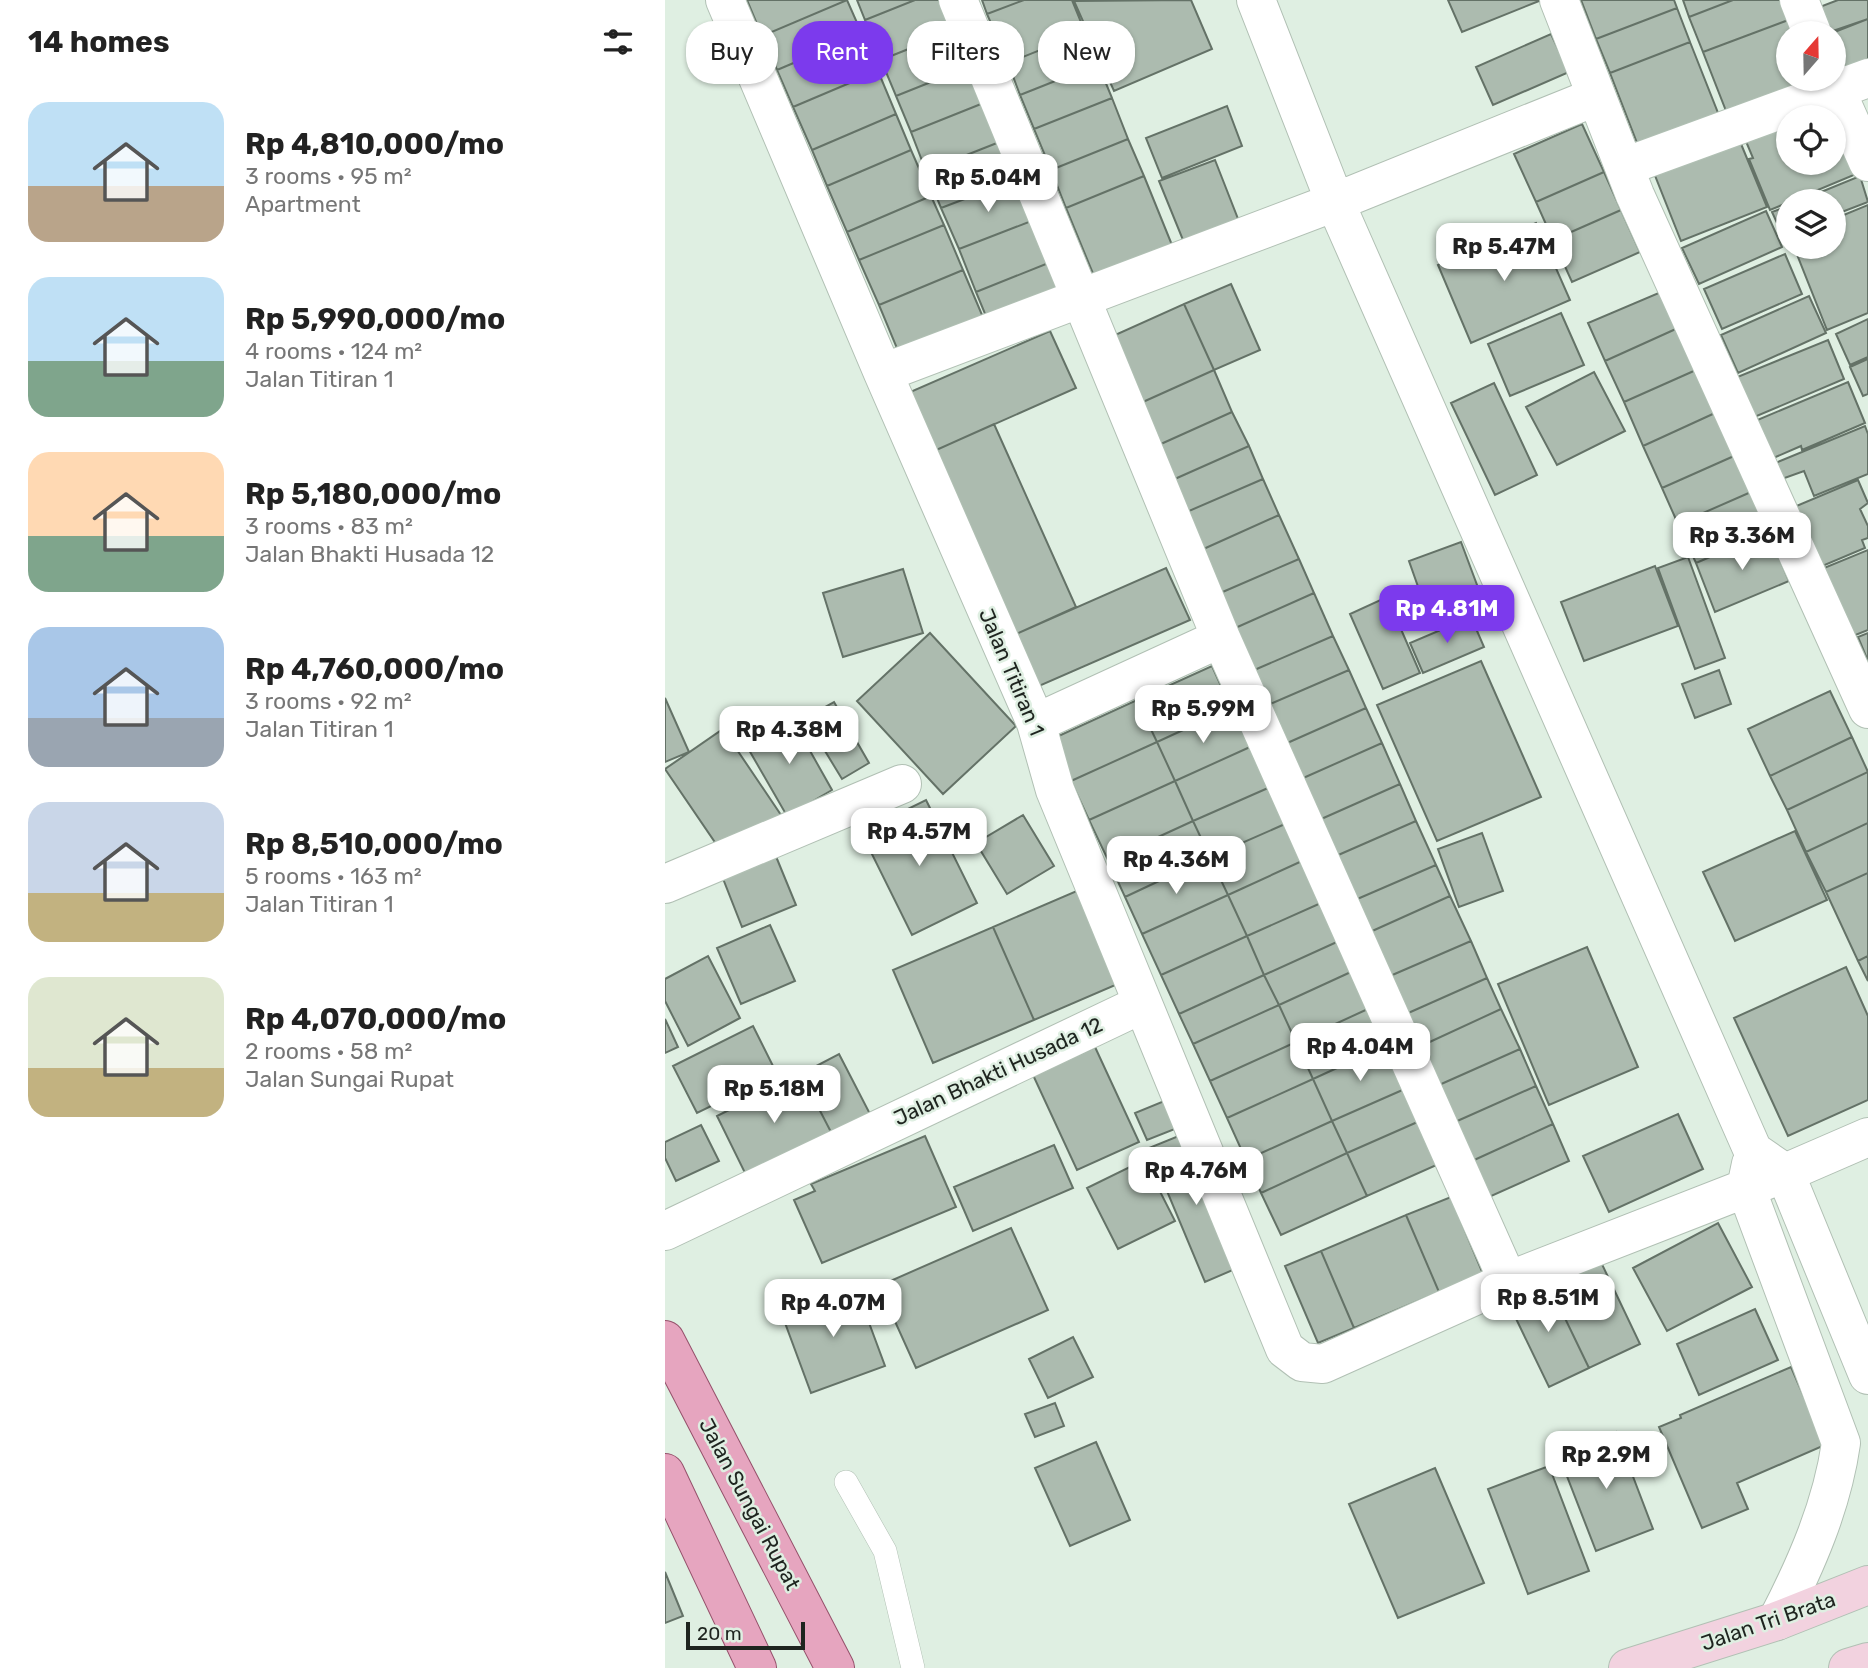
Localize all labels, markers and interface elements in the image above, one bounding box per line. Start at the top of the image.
chip: Buy [686,21,778,84]
chip: Rent [792,21,893,84]
chip: Filters [907,21,1024,84]
chip: New [1038,21,1135,84]
north arrow [1776,21,1846,91]
map controls [1776,21,1846,259]
icon: filters [599,23,637,61]
text: 14 homes [28,24,170,60]
button: locate [1776,105,1846,175]
text: Rp 4,810,000/mo [245,126,504,162]
icon: home [84,130,168,214]
pin: Rp 5.04M [916,154,1060,214]
text: 3 rooms · 95 m² [245,162,412,190]
text: Rp 5.04M [935,163,1041,191]
button: layers [1776,189,1846,259]
text: Apartment [245,190,361,218]
pin: Rp 5.47M [1432,224,1576,283]
text: Rp 5.47M [1452,232,1556,260]
text: Rp 5,990,000/mo [245,301,505,337]
icon: home [84,305,168,389]
text: 4 rooms · 124 m² [245,337,422,365]
text: Jalan Titiran 1 [245,365,394,393]
text: Rp 5,180,000/mo [245,476,501,512]
icon: home [84,480,168,564]
text: 3 rooms · 83 m² [245,512,413,540]
pin: Rp 3.36M [1670,512,1814,572]
text: Rp 3.36M [1689,521,1795,549]
text: Jalan Bhakti Husada 12 [245,540,494,568]
pin: Rp 4.81M [1375,586,1519,645]
text: Rp 4.81M [1395,594,1499,622]
street label: Jalan Titiran 1 [974,605,1050,739]
text: Rp 4,760,000/mo [245,651,504,687]
icon: home [84,655,168,739]
pin: Rp 5.99M [1131,686,1275,745]
text: 3 rooms · 92 m² [245,687,411,715]
text: Rp 5.99M [1151,694,1255,722]
pin: Rp 4.38M [717,706,861,766]
text: Jalan Titiran 1 [245,715,394,743]
text: Rp 4.38M [735,715,843,743]
pin: Rp 4.57M [847,808,991,868]
text: Rp 4.57M [867,817,971,845]
text: Rp 8,510,000/mo [245,826,503,862]
icon: home [84,830,168,914]
pin: Rp 4.36M [1104,836,1248,896]
text: Rp 4.36M [1123,845,1229,873]
text: 5 rooms · 163 m² [245,862,422,890]
text: Jalan Titiran 1 [245,890,394,918]
text: Rp 4,070,000/mo [245,1001,506,1037]
icon: home [84,1005,168,1089]
street label: Jalan Bhakti Husada 12 [890,1012,1106,1130]
pin: Rp 4.04M [1288,1024,1432,1083]
text: Rp 4.04M [1306,1032,1414,1060]
text: 2 rooms · 58 m² [245,1037,412,1065]
text: Jalan Sungai Rupat [245,1065,454,1093]
pin: Rp 5.18M [702,1066,846,1125]
text: Rp 5.18M [723,1074,825,1102]
pin: Rp 4.76M [1124,1148,1268,1207]
text: Rp 4.76M [1144,1156,1248,1184]
pin: Rp 8.51M [1476,1274,1620,1334]
pin: Rp 4.07M [761,1280,905,1339]
text: Rp 8.51M [1497,1283,1599,1311]
text: Rp 4.07M [780,1288,886,1316]
street label: Jalan Sungai Rupat [694,1414,806,1594]
pin: Rp 2.9M [1541,1432,1671,1491]
text: Rp 2.9M [1561,1440,1651,1468]
street label: Jalan Tri Brata [1697,1586,1839,1656]
scale bar [686,1619,805,1651]
text: 20 m [697,1622,742,1645]

